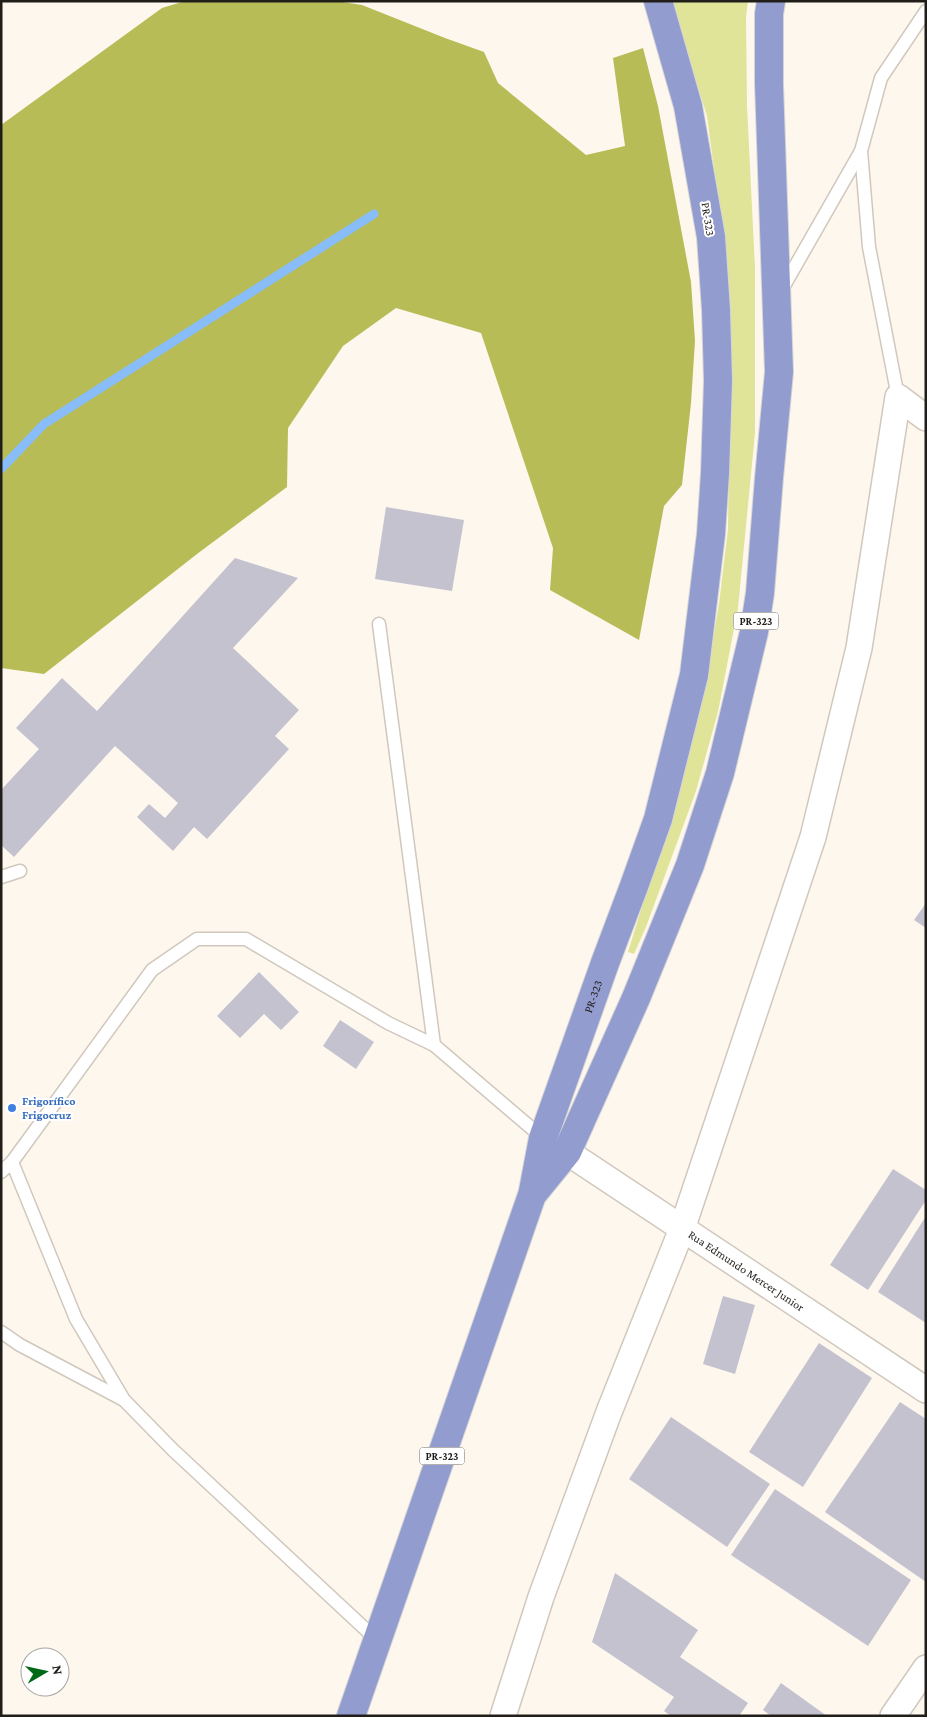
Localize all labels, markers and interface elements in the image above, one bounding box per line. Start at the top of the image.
street label: PR-323 [698,201,718,237]
road number: PR-323 [734,612,778,630]
street label: PR-323 [581,978,605,1015]
place label: Frigorífico Frigocruz [22,1094,76,1122]
marker: Frigorífico Frigocruz [6,1102,18,1114]
street label: Rua Edmundo Mercer Junior [686,1227,807,1315]
road number: PR-323 [420,1448,464,1464]
north arrow [20,1647,70,1697]
text: N [49,1664,67,1676]

